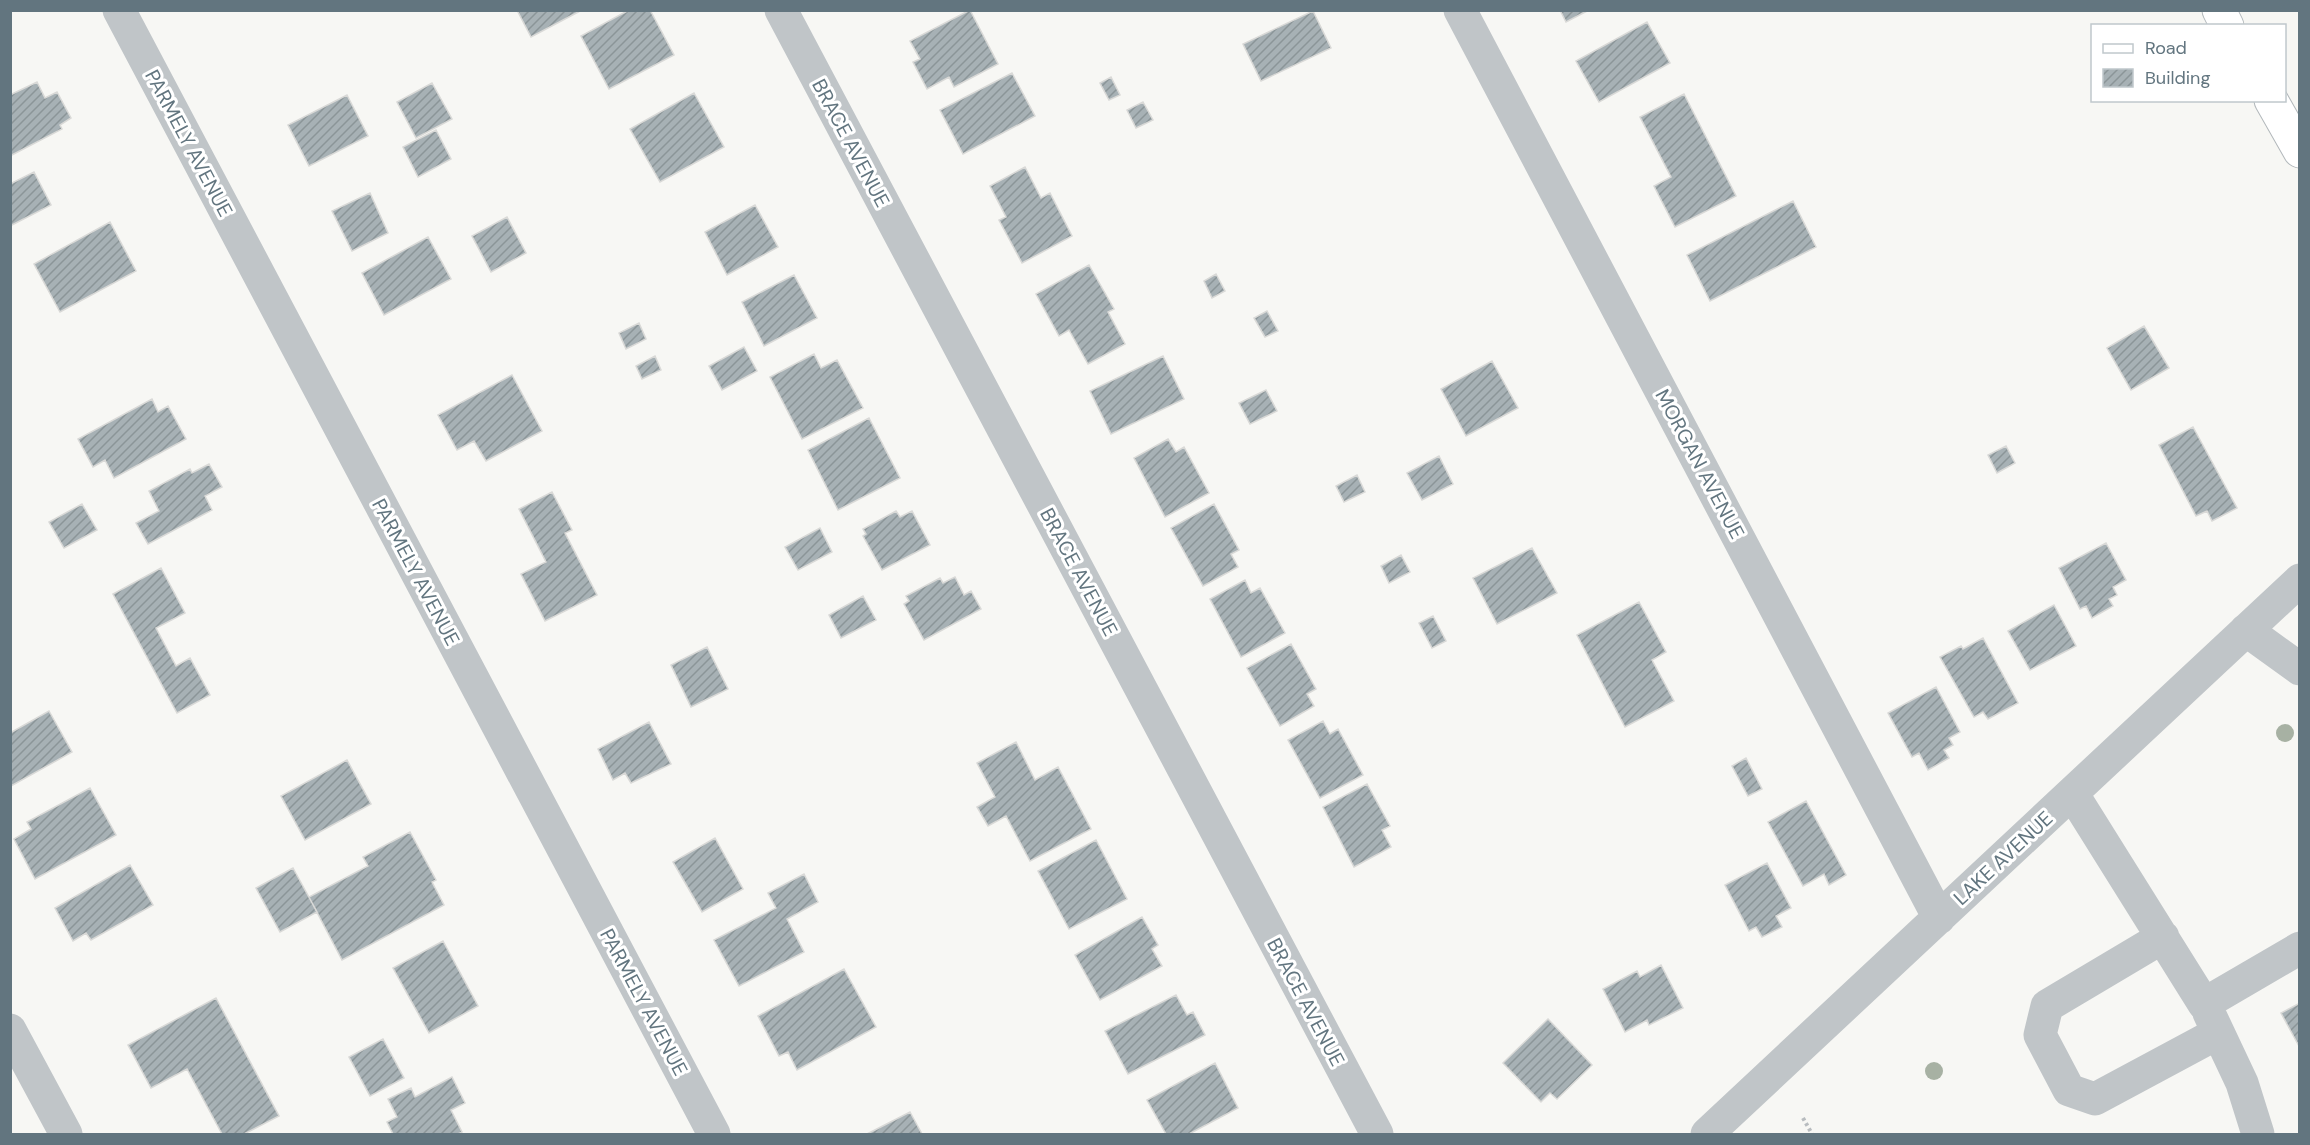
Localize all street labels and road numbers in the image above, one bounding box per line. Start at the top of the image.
street label: PARMELY AVENUE [139,65,239,221]
street label: BRACE AVENUE [806,74,896,212]
street label: MORGAN AVENUE [1650,385,1750,543]
street label: PARMELY AVENUE [366,494,466,650]
street label: BRACE AVENUE [1034,503,1124,641]
street label: LAKE AVENUE [1948,805,2058,911]
street label: PARMELY AVENUE [594,924,694,1080]
street label: BRACE AVENUE [1261,933,1351,1071]

